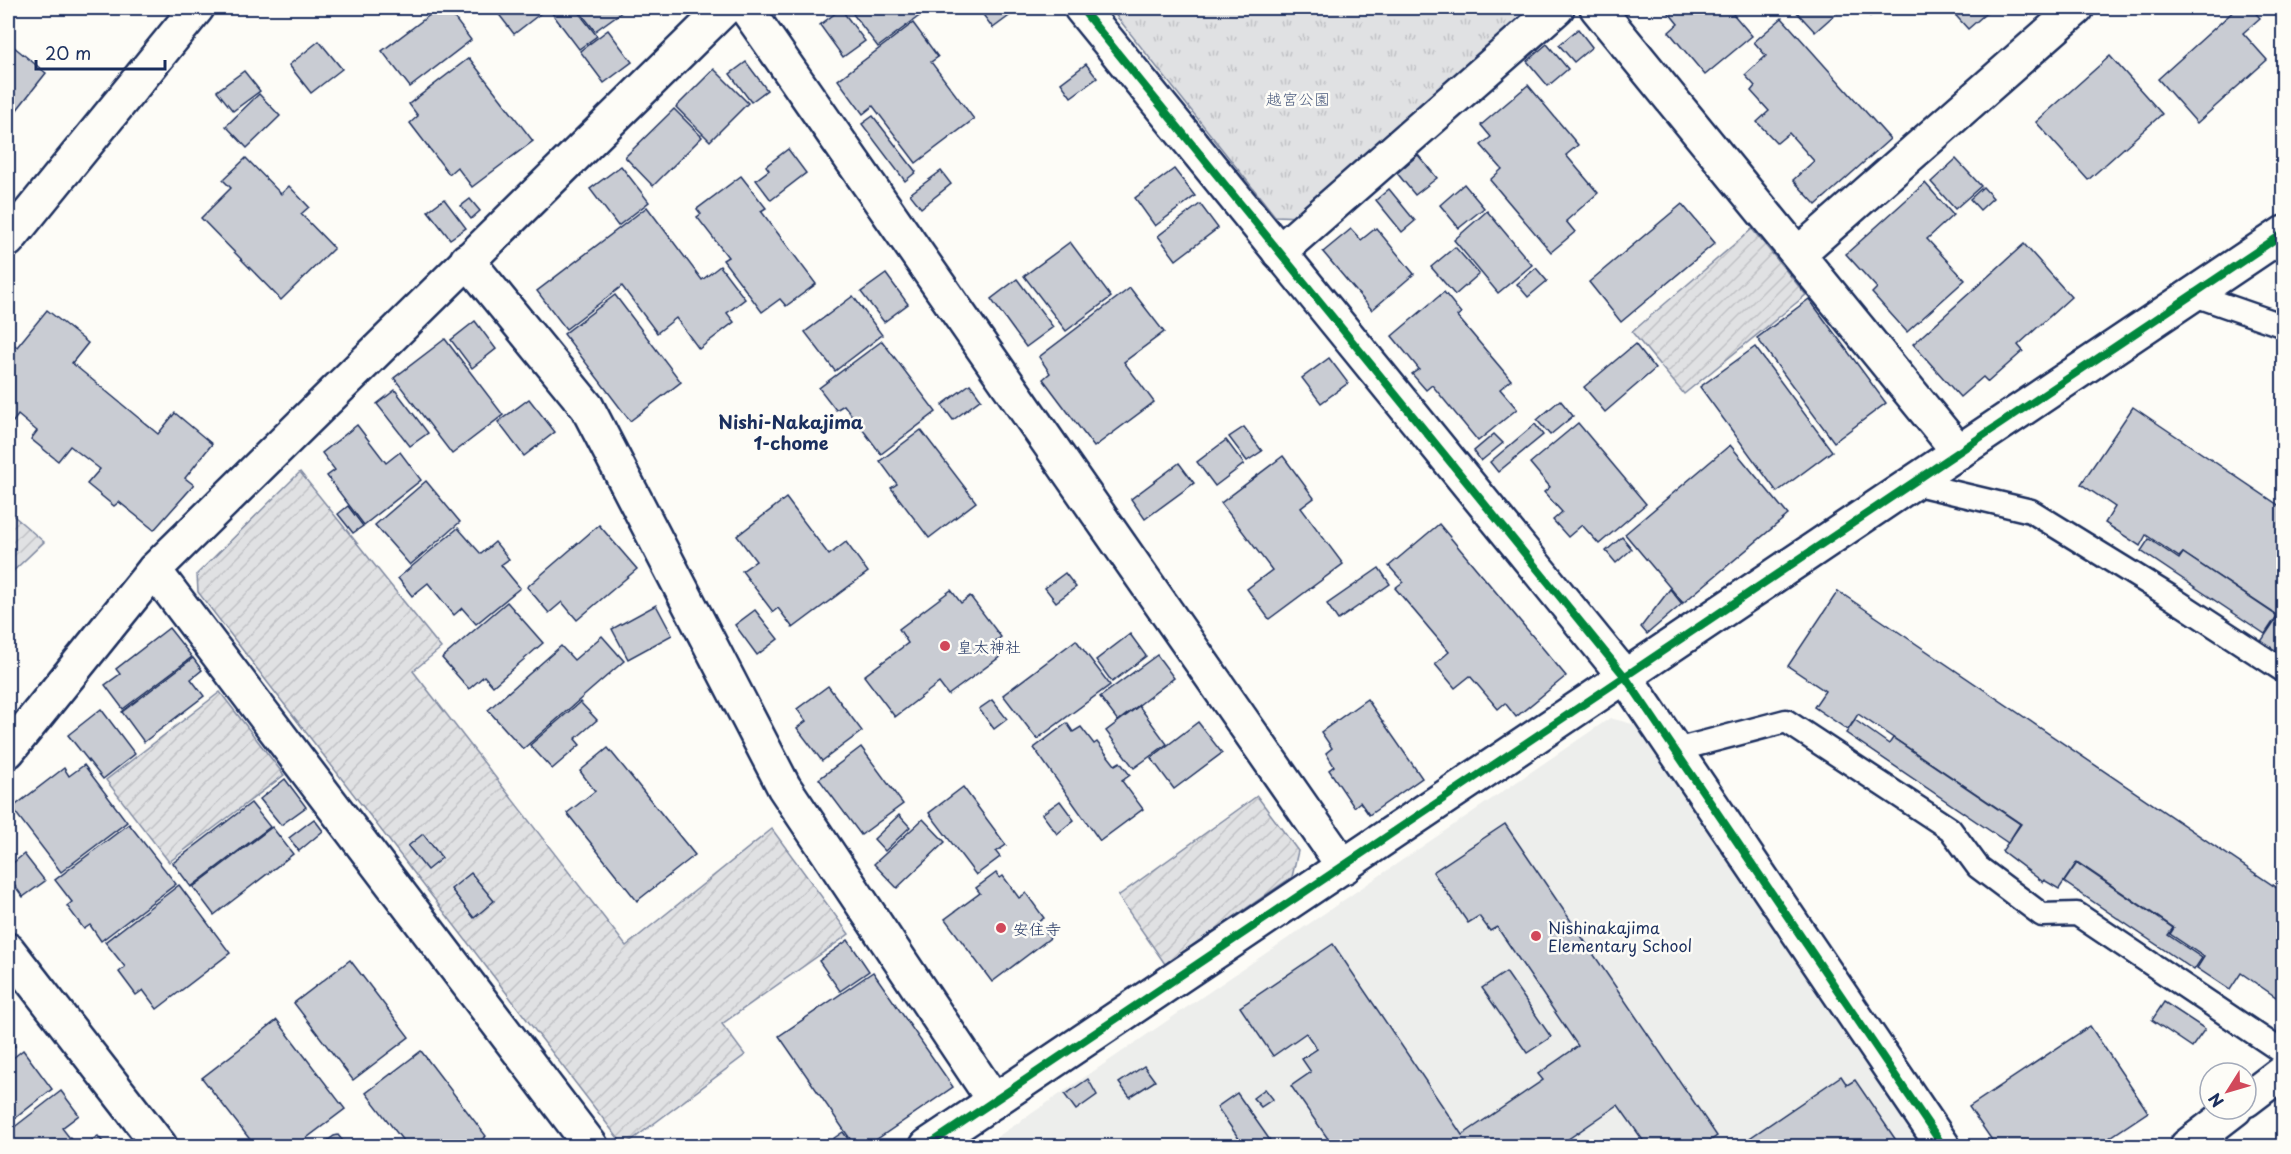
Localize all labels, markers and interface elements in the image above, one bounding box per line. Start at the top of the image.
scale bar [36,33,165,71]
text: 20 m [45,39,91,66]
park label: 越宮公園 [1266,86,1330,110]
district label: Nishi-Nakajima 1-chome [719,408,864,456]
place label: 皇太神社 [957,634,1021,658]
marker: 皇太神社 [938,639,952,653]
place label: Nishinakajima Elementary School [1548,915,1692,957]
place label: 安住寺 [1013,916,1061,940]
marker: 安住寺 [994,921,1008,935]
marker: Nishinakajima Elementary School [1529,929,1543,943]
north arrow [2198,1061,2258,1121]
text: N [2202,1088,2229,1113]

